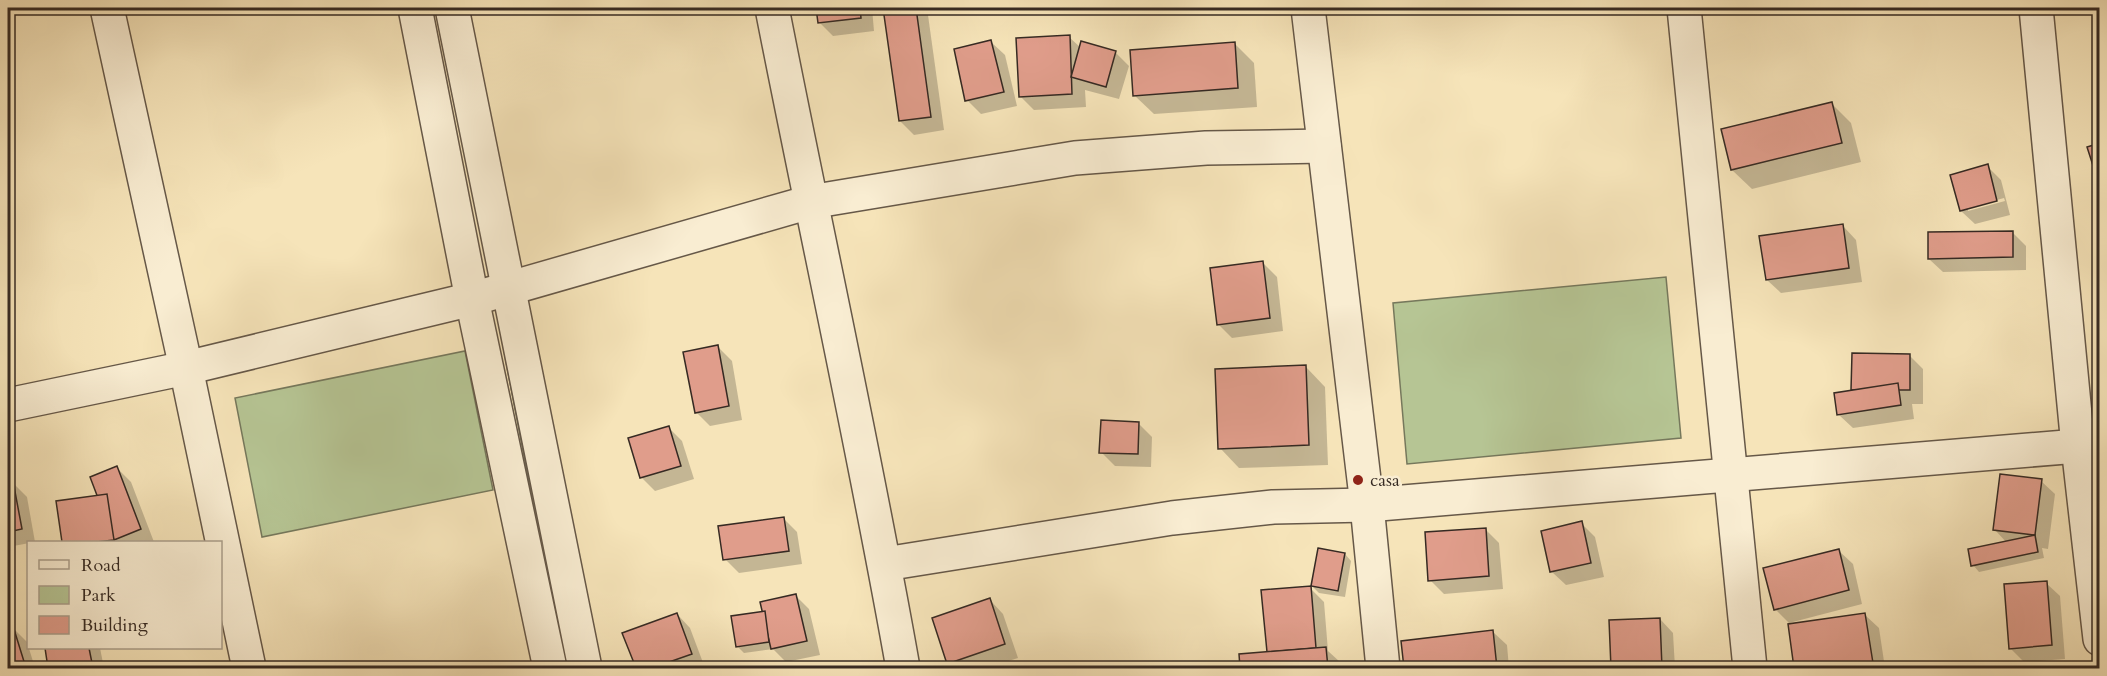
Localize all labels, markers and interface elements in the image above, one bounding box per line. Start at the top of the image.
place label: casa [1370,468,1400,493]
marker: casa [1351,473,1365,487]
legend [27,541,222,649]
text: Road [81,553,121,578]
text: Park [81,583,116,608]
text: Building [81,613,149,638]

